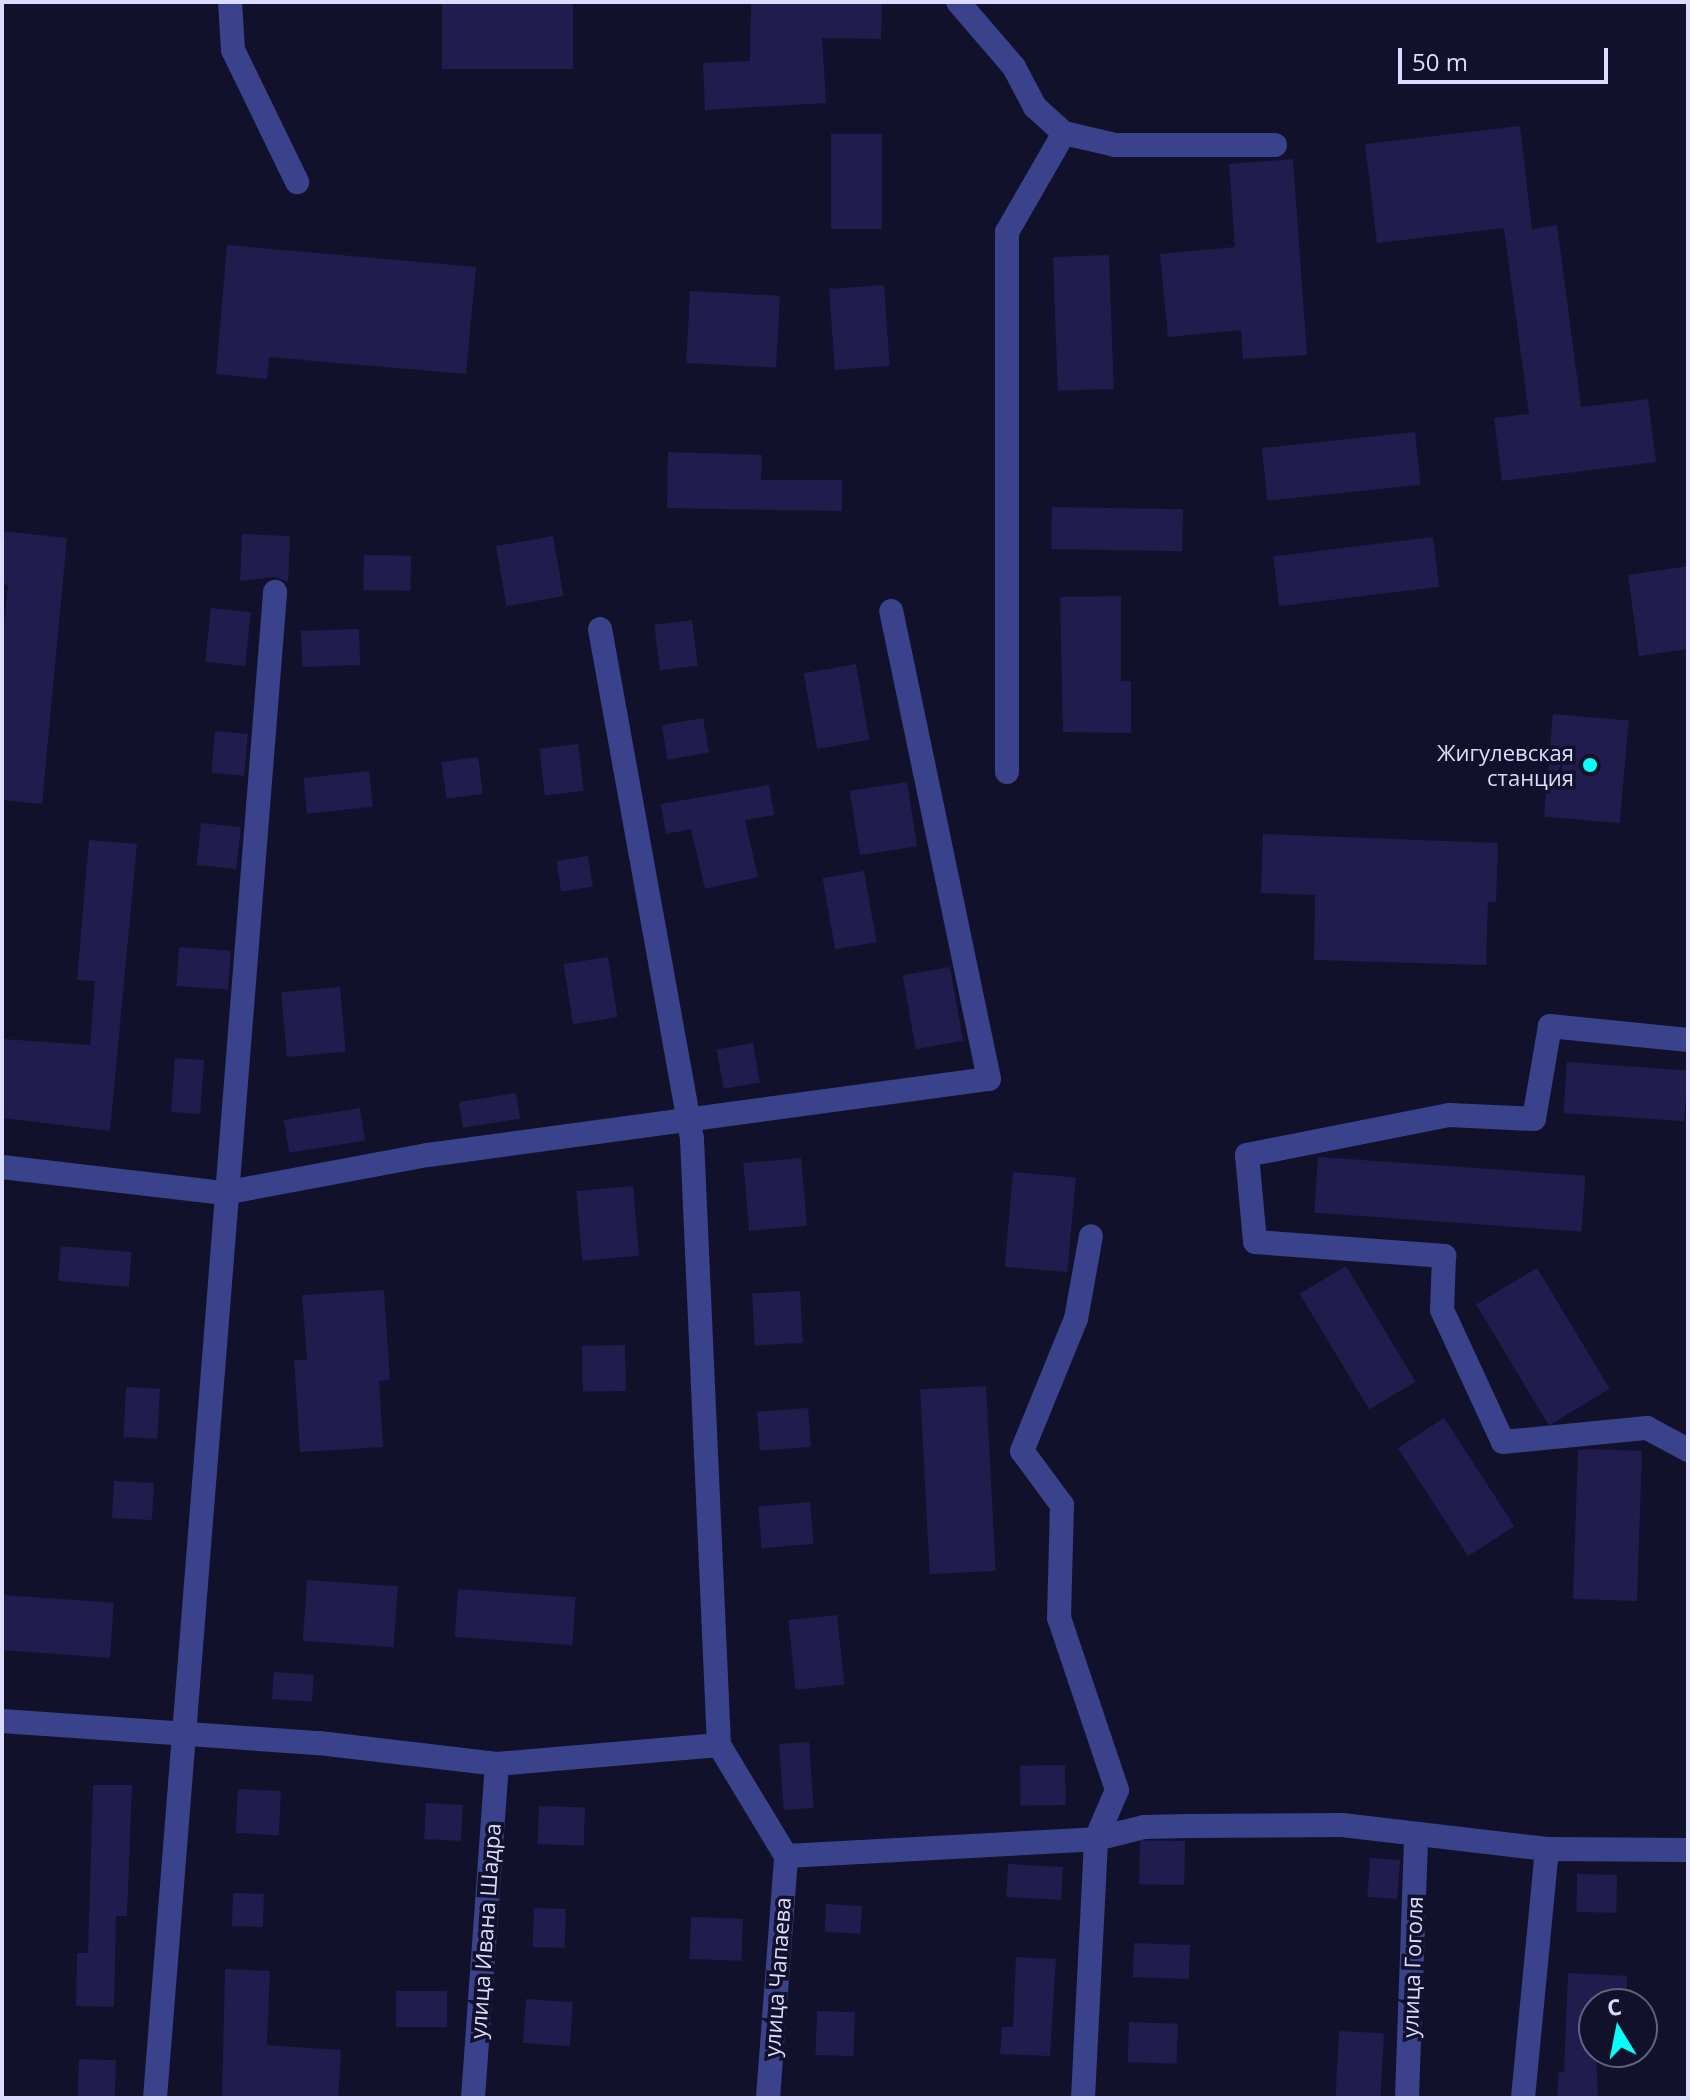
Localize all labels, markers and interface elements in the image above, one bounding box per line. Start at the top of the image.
scale bar [1402,32,1612,82]
text: 50 m [1412,45,1468,78]
place label: Жигулевская станция [1437,739,1574,790]
marker: Жигулевская станция [1581,756,1599,774]
street label: улица Ивана Шадра [464,1822,506,2040]
street label: улица Чапаева [758,1896,796,2058]
street label: улица Гоголя [1396,1896,1428,2038]
north arrow [1578,1988,1658,2068]
text: С [1605,1990,1624,2022]

